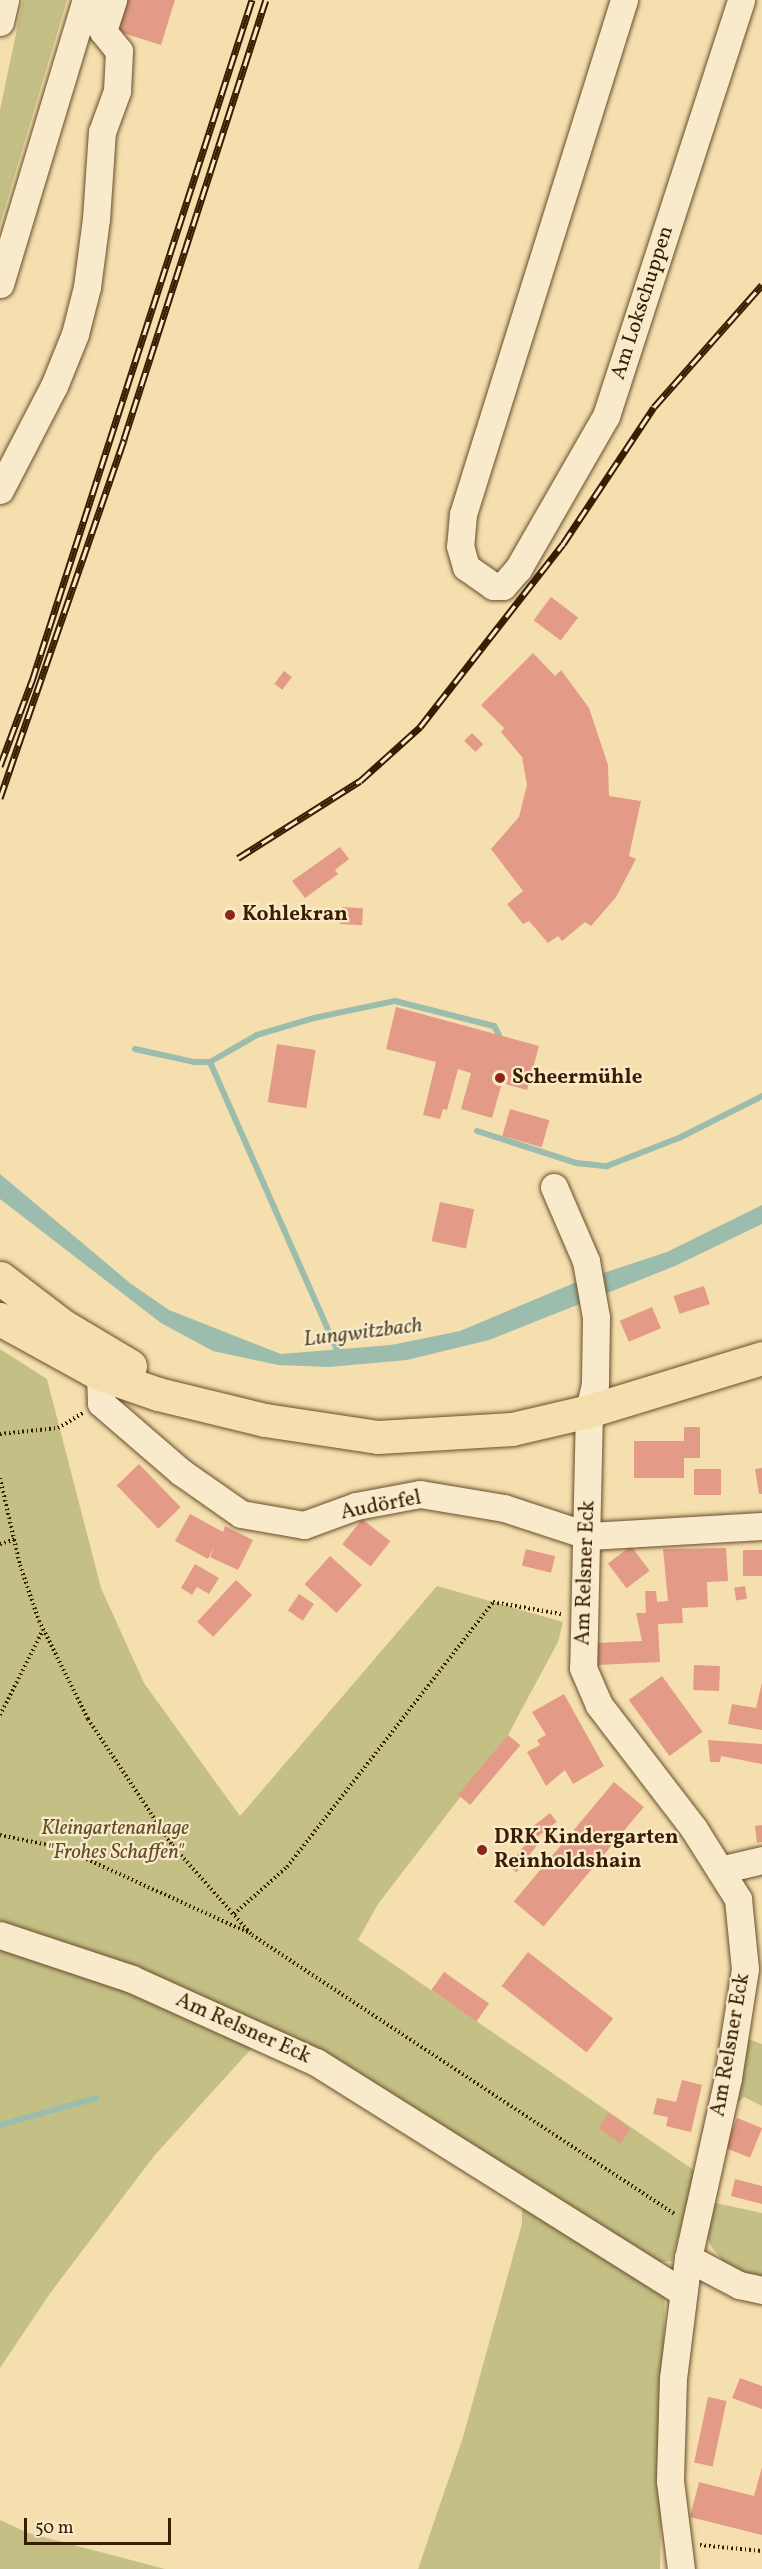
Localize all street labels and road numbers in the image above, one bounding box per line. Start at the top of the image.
street label: Am Lokschuppen [606,223,680,383]
street label: Audörfel [339,1486,423,1526]
street label: Am Relsner Eck [571,1500,601,1646]
street label: Am Relsner Eck [706,1971,756,2119]
street label: Am Relsner Eck [172,1988,314,2070]

